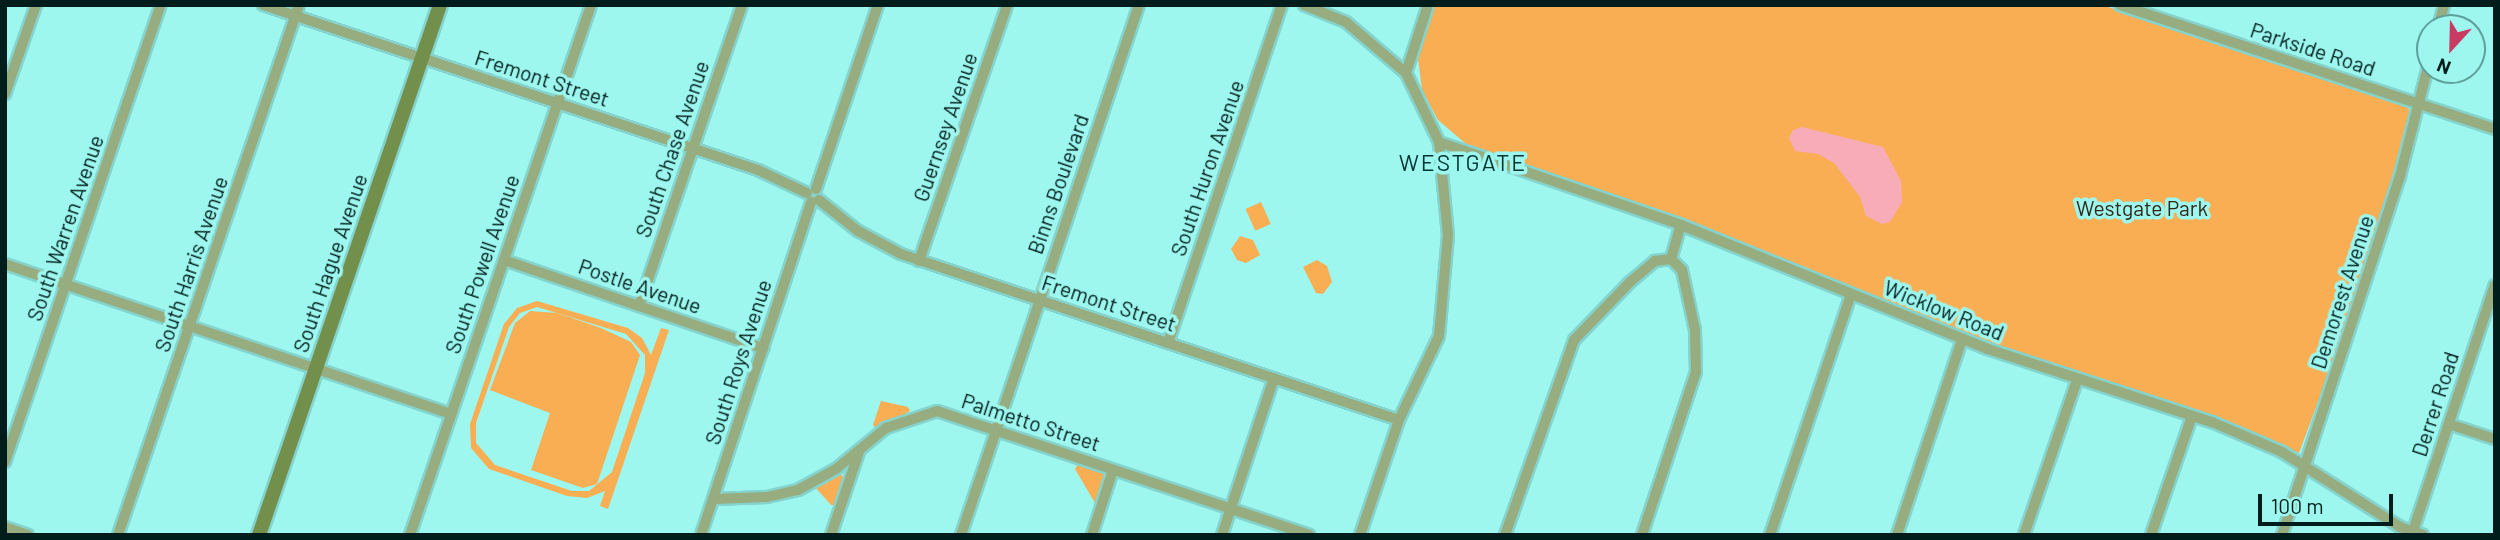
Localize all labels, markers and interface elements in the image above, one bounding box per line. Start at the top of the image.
north arrow [2416,14,2486,84]
street label: Parkside Road [2247,17,2379,81]
street label: Fremont Street [472,44,612,112]
street label: Guernsey Avenue [908,49,982,205]
text: N [2434,54,2454,80]
street label: South Chase Avenue [630,57,714,241]
street label: South Huron Avenue [1165,77,1249,259]
street label: Binns Boulevard [1022,111,1094,257]
street label: South Warren Avenue [21,132,109,324]
district label: WESTGATE [1400,148,1526,176]
street label: South Hague Avenue [288,170,372,356]
street label: South Powell Avenue [440,171,524,357]
street label: South Harris Avenue [149,173,233,355]
park label: Westgate Park [2076,195,2208,221]
street label: Demorest Avenue [2305,212,2379,372]
street label: Postle Avenue [575,253,705,319]
street label: Fremont Street [1039,269,1179,337]
street label: Wicklow Road [1880,275,2008,345]
street label: South Roys Avenue [699,276,777,448]
street label: Derrer Road [2406,348,2464,460]
street label: Palmetto Street [959,388,1103,456]
scale bar [2262,480,2397,524]
text: 100 m [2271,493,2324,518]

